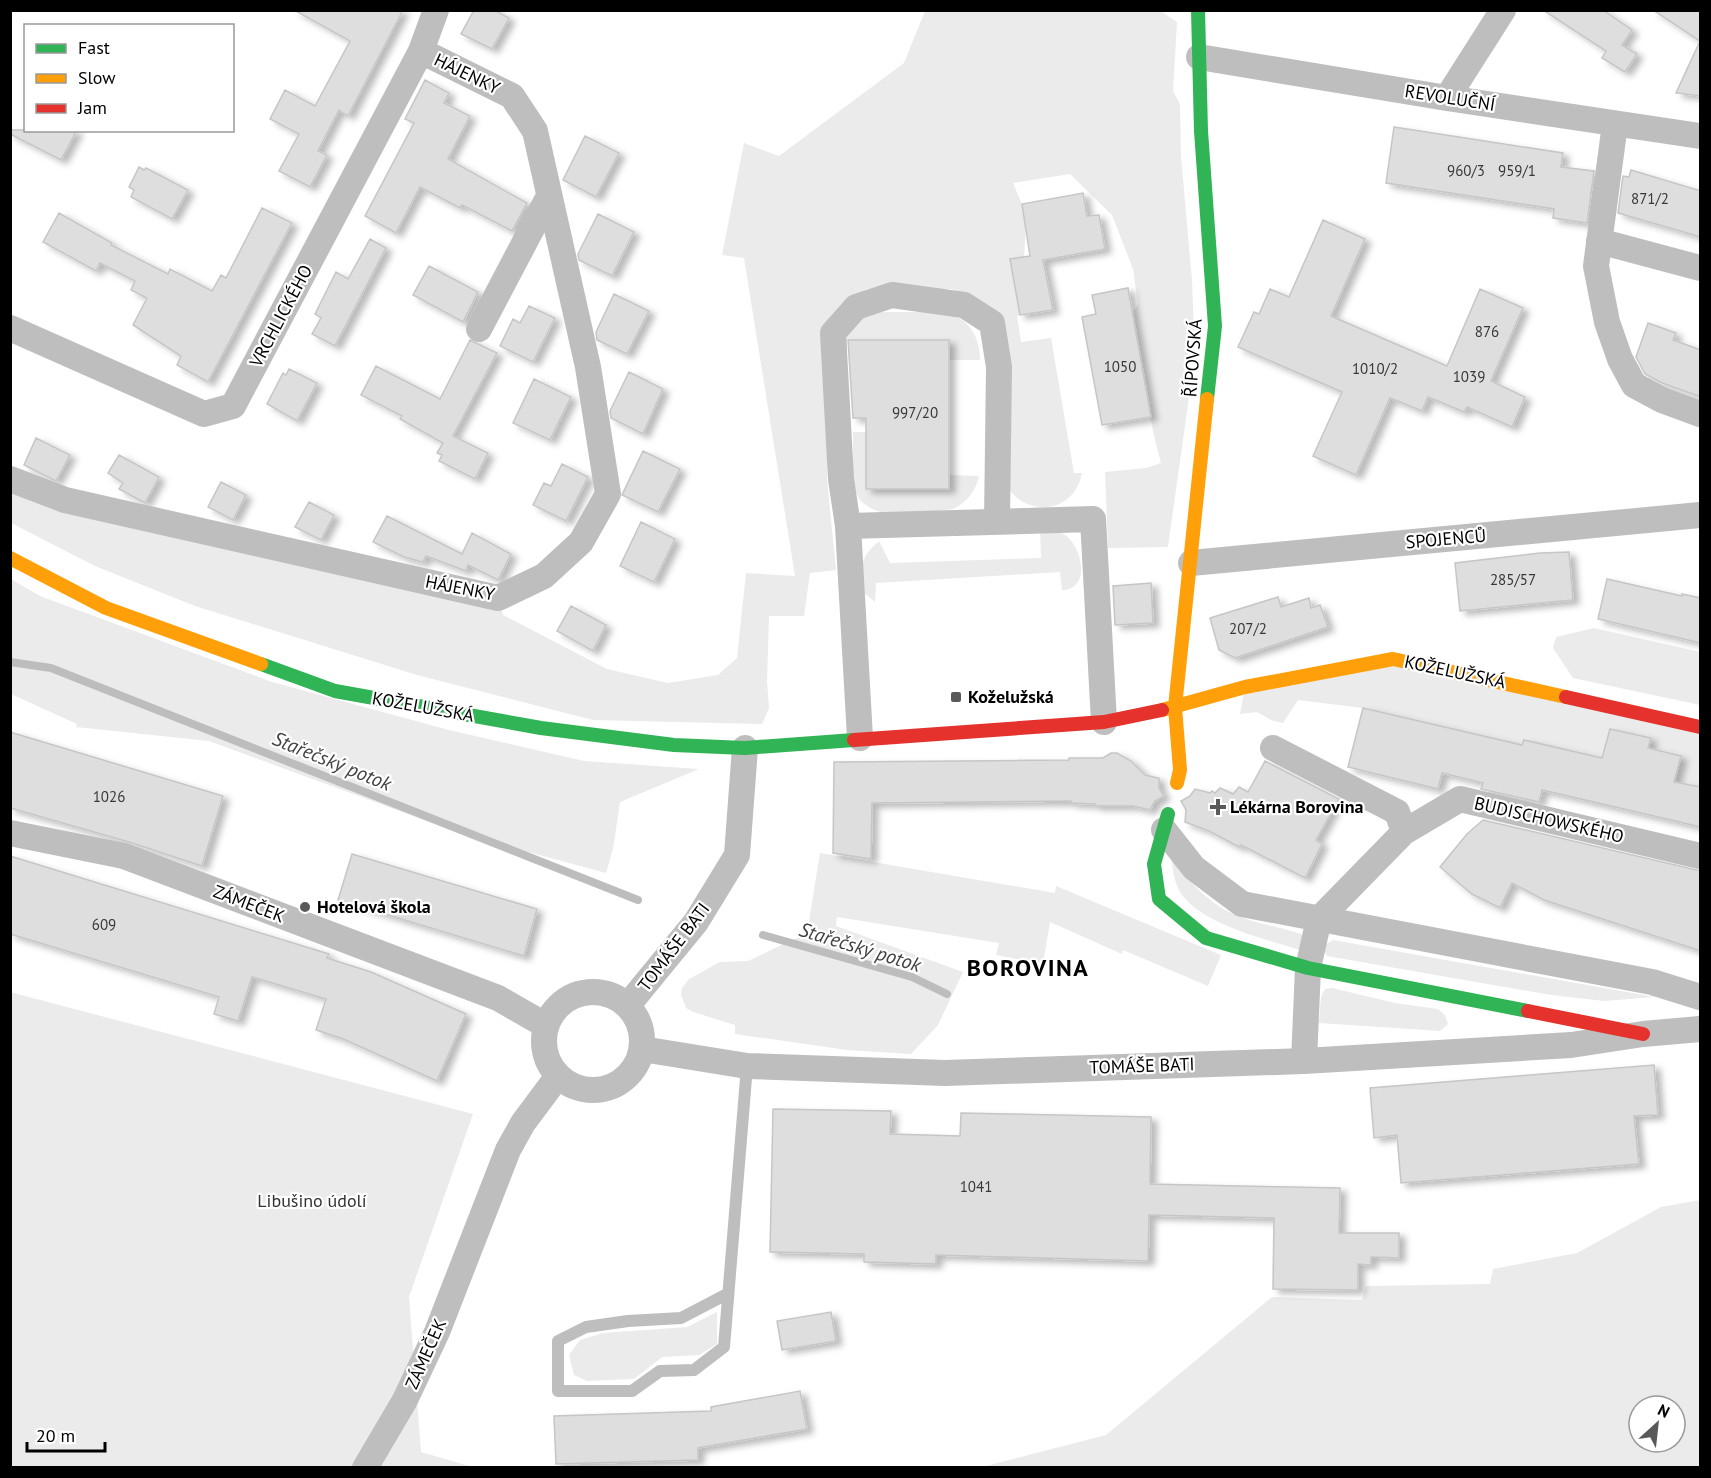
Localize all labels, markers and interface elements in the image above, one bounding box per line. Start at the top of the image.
legend [24,24,234,132]
text: Fast [78,36,110,59]
street label: HÁJENKY [431,48,504,99]
text: Slow [78,66,116,89]
street label: REVOLUČNÍ [1403,79,1498,116]
text: Jam [77,96,107,119]
house number: 960/3 [1447,161,1485,180]
house number: 959/1 [1498,161,1536,180]
house number: 871/2 [1631,189,1669,208]
street label: VRCHLICKÉHO [244,261,317,372]
street label: ŘÍPOVSKÁ [1178,318,1207,398]
house number: 876 [1475,322,1499,341]
house number: 1050 [1104,357,1136,376]
house number: 1010/2 [1352,359,1398,378]
house number: 1039 [1453,367,1485,386]
house number: 997/20 [892,403,938,422]
street label: SPOJENCŮ [1405,524,1487,553]
street label: HÁJENKY [423,570,497,605]
house number: 285/57 [1490,570,1536,589]
house number: 207/2 [1229,619,1267,638]
street label: KOŽELUŽSKÁ [1402,650,1508,694]
place label: Koželužská [968,685,1054,708]
street label: KOŽELUŽSKÁ [370,686,476,727]
marker: Koželužská [949,690,963,704]
water label: Stařečský potok [269,725,396,797]
house number: 1026 [93,787,125,806]
street label: BUDISCHOWSKÉHO [1472,791,1626,848]
place label: Lékárna Borovina [1230,795,1363,818]
marker: Lékárna Borovina [1211,800,1225,814]
street label: ZÁMEČEK [210,879,288,928]
place label: Hotelová škola [317,895,431,918]
street label: TOMÁŠE BATI [633,898,714,996]
marker: Hotelová škola [298,900,312,914]
house number: 609 [92,915,116,934]
water label: Stařečský potok [796,916,925,978]
district label: BOROVINA [967,952,1089,983]
street label: TOMÁŠE BATI [1089,1052,1195,1079]
house number: 1041 [960,1177,992,1196]
park label: Libušino údolí [257,1189,367,1212]
street label: ZÁMEČEK [400,1315,451,1393]
north arrow [1627,1394,1687,1454]
text: N [1655,1399,1673,1422]
scale bar [27,1415,105,1453]
text: 20 m [36,1424,75,1447]

